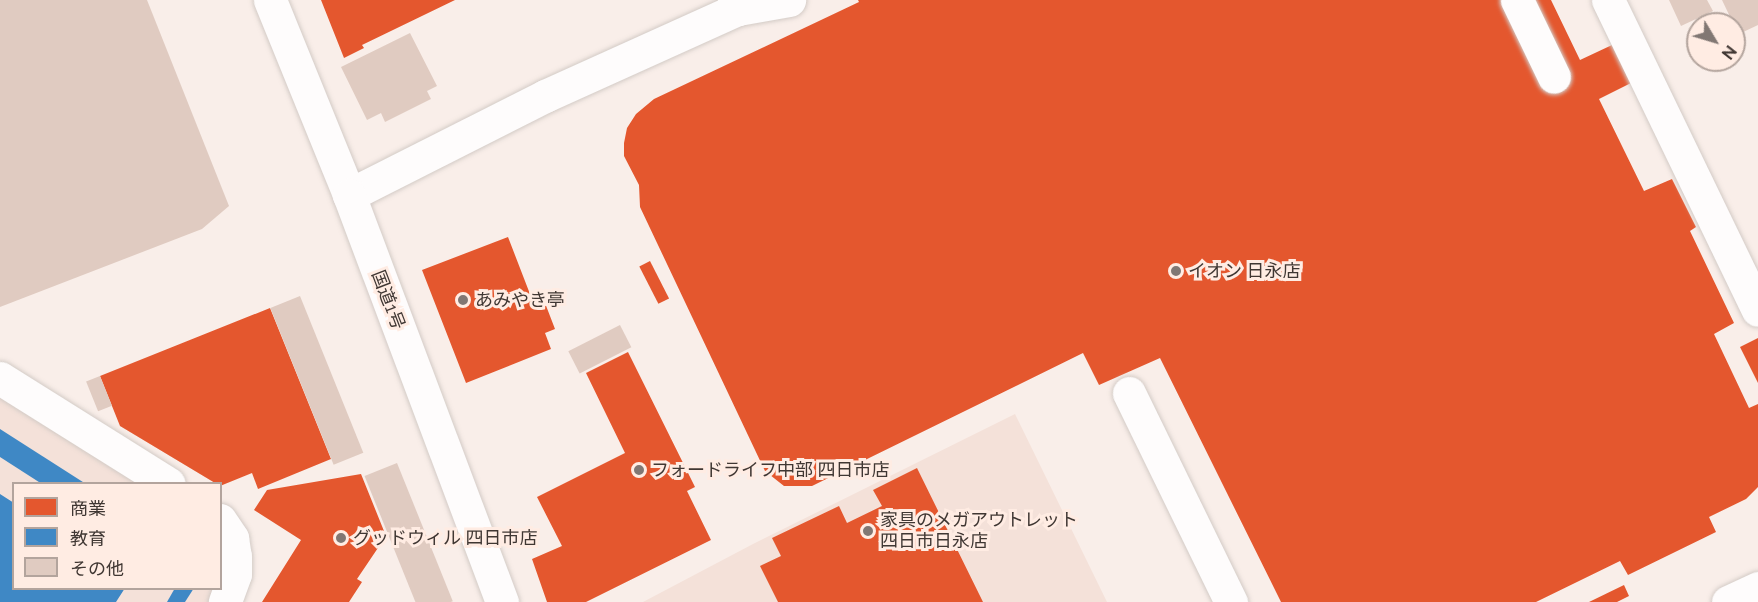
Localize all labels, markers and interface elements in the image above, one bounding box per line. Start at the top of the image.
north arrow [1686,12,1746,72]
text: N [1718,41,1740,63]
place label: イオン 日永店 [1188,260,1301,282]
marker: イオン 日永店 [1169,264,1183,278]
street label: 国道1号 [367,267,409,333]
place label: あみやき亭 [475,289,565,311]
marker: あみやき亭 [456,293,470,307]
place label: フォードライフ中部 四日市店 [651,459,890,481]
marker: フォードライフ中部 四日市店 [632,463,646,477]
legend [12,482,222,590]
text: 商業 [70,498,106,519]
place label: 家具のメガアウトレット 四日市日永店 [880,510,1078,552]
marker: 家具のメガアウトレット 四日市日永店 [861,524,875,538]
place label: グッドウィル 四日市店 [353,527,538,549]
text: 教育 [70,528,106,549]
marker: グッドウィル 四日市店 [334,531,348,545]
text: その他 [70,558,124,579]

